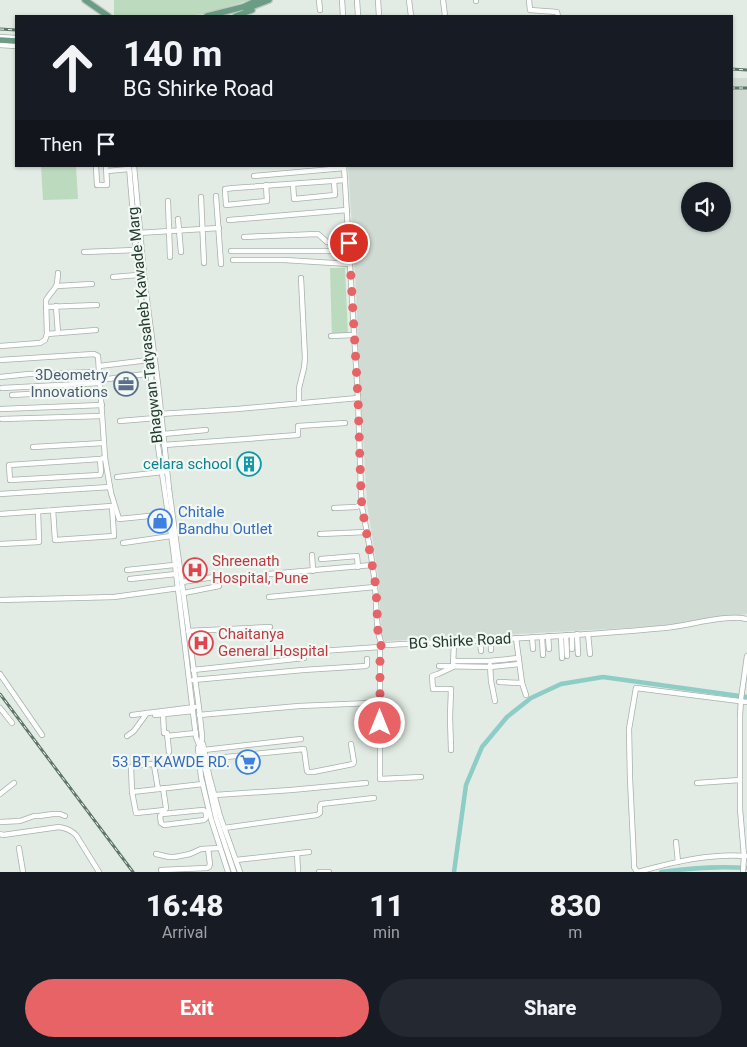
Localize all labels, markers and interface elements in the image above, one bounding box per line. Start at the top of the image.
text: 140 m [123,34,222,75]
icon: ahead [40,35,105,100]
text: BG Shirke Road [123,76,274,101]
icon: arrive [92,130,120,158]
text: Then [40,133,82,156]
map controls [681,182,731,232]
button: sound [681,182,731,232]
street label: Bhagwan Tatyasaheb Kawade Marg [124,206,166,444]
pin [328,222,370,264]
icon: arrive [335,229,363,257]
place label: 3Deometry Innovations [30,366,108,401]
office icon: 3Deometry Innovations [113,371,139,397]
building icon: celara school [236,451,262,477]
place label: celara school [143,455,232,473]
place label: Chitale Bandhu Outlet [178,503,273,538]
shop icon: Chitale Bandhu Outlet [147,508,173,534]
place label: Shreenath Hospital, Pune [212,552,308,587]
hospital icon: Shreenath Hospital, Pune [182,557,208,583]
place label: Chaitanya General Hospital [218,625,329,660]
street label: BG Shirke Road [408,629,512,653]
hospital icon: Chaitanya General Hospital [188,630,214,656]
position arrow [353,696,405,748]
supermarket icon: 53 BT KAWDE RD. [235,749,261,775]
place label: 53 BT KAWDE RD. [112,753,230,771]
text: 16:48 [146,888,224,923]
text: 11 [369,888,404,923]
text: 830 [549,888,601,923]
text: Arrival [162,923,207,942]
text: min [373,923,400,942]
text: m [568,923,582,942]
button: Exit [25,979,369,1037]
button: Share [379,979,722,1037]

